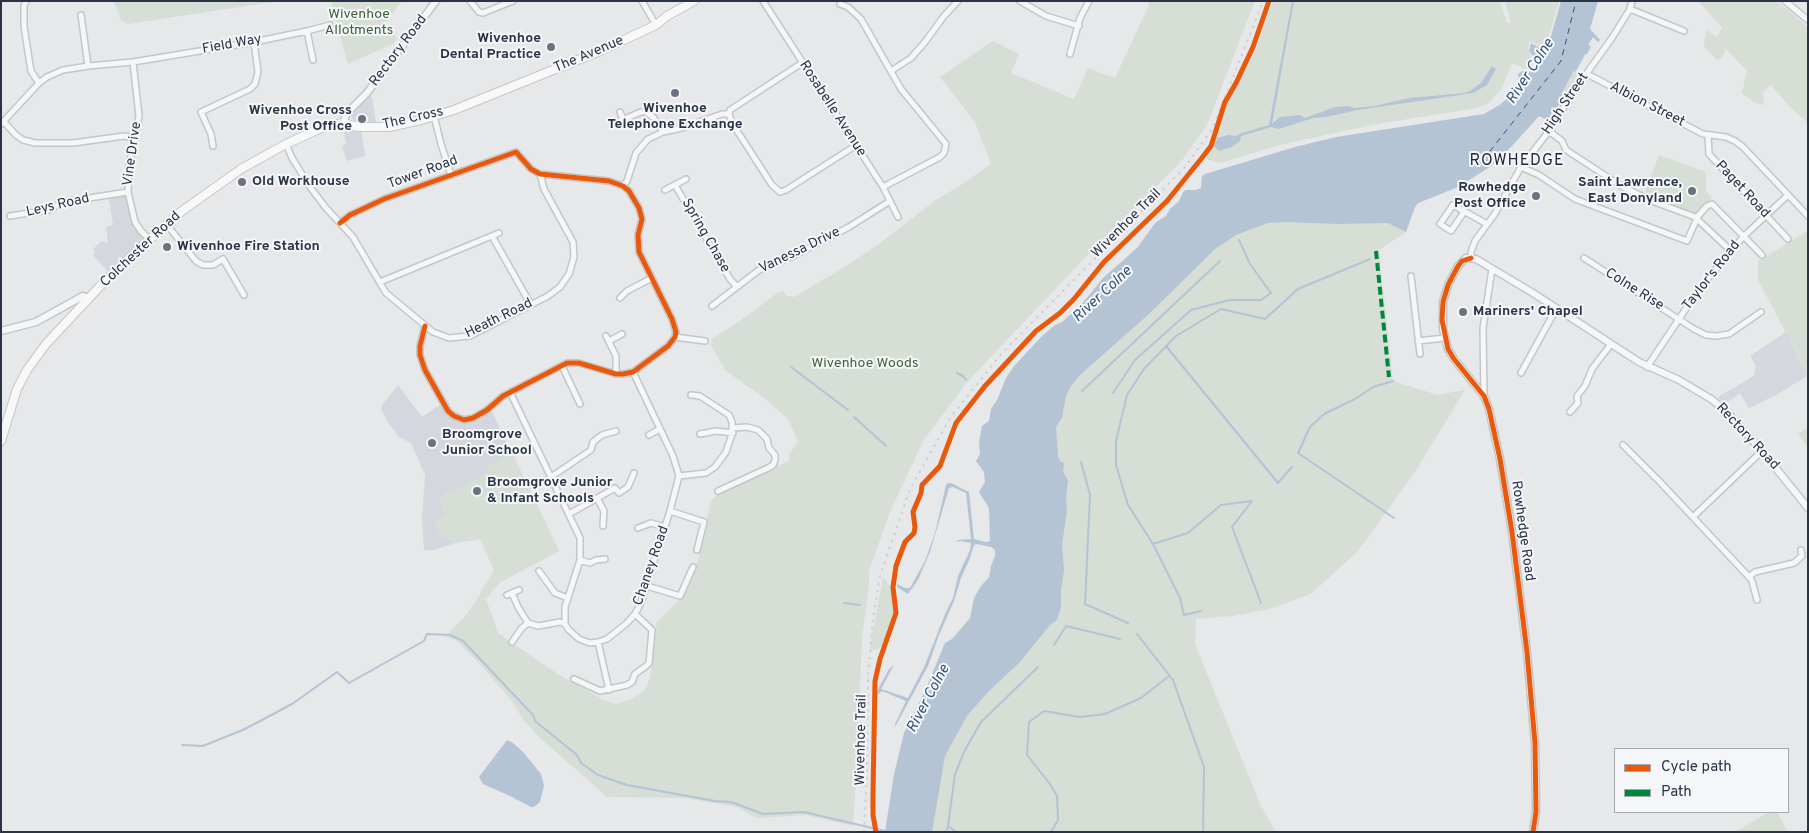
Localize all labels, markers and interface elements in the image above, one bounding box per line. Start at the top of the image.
park label: Wivenhoe Allotments [325,7,393,40]
street label: Rectory Road [367,12,431,90]
place label: Wivenhoe Dental Practice [440,31,541,64]
street label: Field Way [201,32,263,58]
street label: The Avenue [552,33,626,77]
water label: River Colne [1503,36,1559,108]
marker: Wivenhoe Dental Practice [545,41,557,53]
street label: Rosabelle Avenue [795,58,869,160]
street label: High Street [1539,70,1593,138]
street label: Albion Street [1607,79,1687,131]
marker: Wivenhoe Telephone Exchange [669,87,681,99]
place label: Wivenhoe Telephone Exchange [607,101,743,134]
place label: Wivenhoe Cross Post Office [249,103,352,136]
street label: The Cross [381,104,445,134]
marker: Wivenhoe Cross Post Office [356,113,368,125]
street label: Vine Drive [120,121,146,187]
district label: ROWHEDGE [1468,152,1566,172]
street label: Tower Road [386,153,460,193]
street label: Paget Road [1711,158,1773,222]
place label: Old Workhouse [252,174,350,190]
place label: Saint Lawrence, East Donyland [1578,175,1682,208]
marker: Old Workhouse [236,176,248,188]
place label: Rowhedge Post Office [1454,180,1526,212]
marker: Saint Lawrence, East Donyland [1686,185,1698,197]
street label: Wivenhoe Trail [1089,186,1165,262]
marker: Rowhedge Post Office [1530,190,1542,202]
street label: Leys Road [25,191,91,221]
street label: Spring Chase [677,196,733,276]
street label: Colchester Road [97,209,185,291]
street label: Vanessa Drive [757,224,843,278]
street label: Taylor's Road [1679,238,1745,314]
place label: Wivenhoe Fire Station [177,239,320,255]
marker: Wivenhoe Fire Station [161,241,173,253]
water label: River Colne [1070,263,1136,327]
street label: Colne Rise [1601,265,1667,315]
street label: Heath Road [462,295,536,343]
place label: Mariners' Chapel [1473,304,1583,320]
marker: Mariners' Chapel [1457,306,1469,318]
park label: Wivenhoe Woods [812,356,918,372]
street label: Rectory Road [1712,400,1782,474]
place label: Broomgrove Junior School [442,427,532,460]
marker: Broomgrove Junior School [426,437,438,449]
place label: Broomgrove Junior & Infant Schools [487,475,613,508]
street label: Rowhedge Road [1507,480,1537,582]
marker: Broomgrove Junior & Infant Schools [471,485,483,497]
street label: Chaney Road [631,524,673,608]
water label: River Colne [904,662,954,736]
street label: Wivenhoe Trail [853,694,871,786]
legend [1614,748,1789,813]
text: Cycle path [1661,758,1732,777]
text: Path [1661,783,1692,802]

